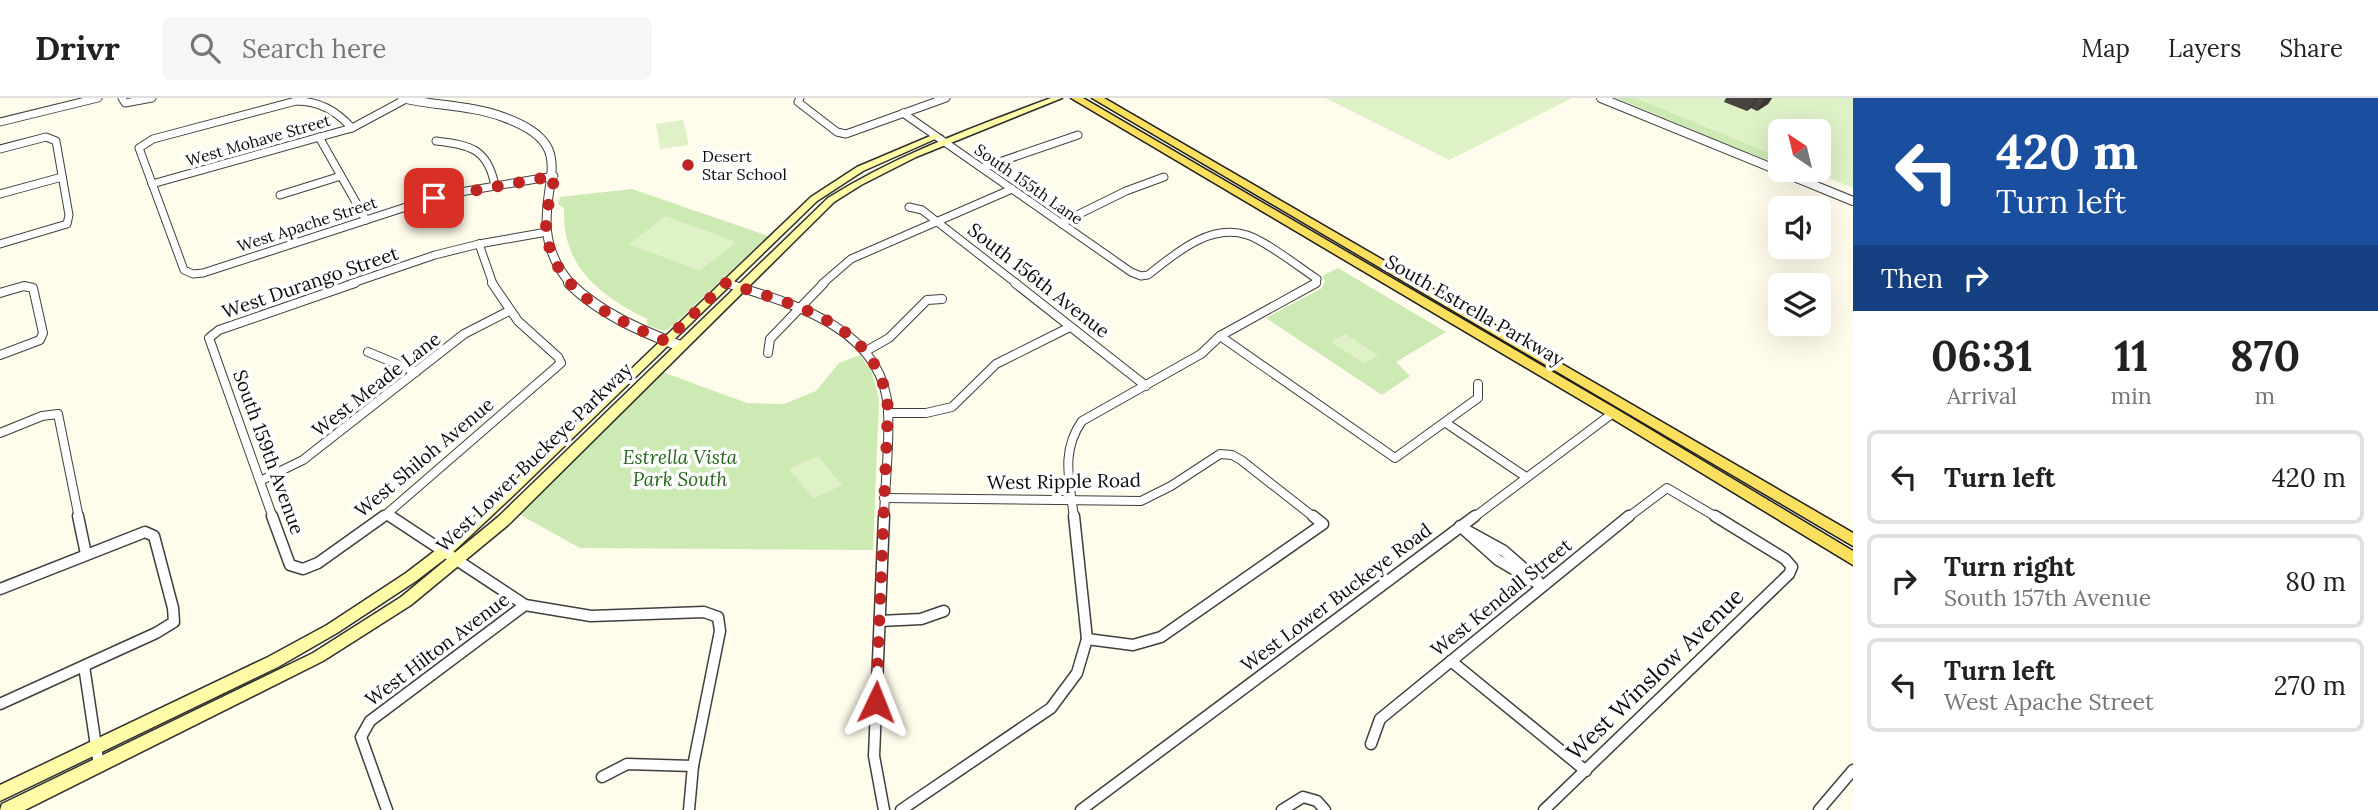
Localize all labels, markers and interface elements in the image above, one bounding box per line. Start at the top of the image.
search box [162,17,652,80]
text: Drivr [35,27,120,69]
icon: search [186,29,224,67]
text: Search here [242,32,386,65]
text: Map [2081,33,2130,64]
text: Layers [2168,33,2241,64]
text: Share [2279,33,2343,64]
street label: West Mohave Street [183,110,333,170]
north arrow [1768,119,1830,182]
map controls [1768,119,1831,336]
text: 420 m [1996,120,2138,182]
icon: left [1881,126,1972,217]
street label: South 155th Lane [971,139,1087,229]
place label: Desert Star School [702,146,787,184]
marker: Desert Star School [680,157,696,173]
pin [404,168,464,228]
icon: arrive [415,179,453,217]
text: Turn left [1996,181,2126,222]
street label: West Apache Street [235,192,380,256]
button: sound [1768,196,1831,259]
street label: South 156th Avenue [963,217,1115,343]
street label: West Durango Street [219,240,402,323]
street label: South Estrella Parkway [1381,249,1569,371]
icon: right [1957,259,1995,297]
text: Then [1881,262,1943,295]
button: layers [1768,273,1831,336]
street label: West Meade Lane [307,326,445,442]
text: 06:31 [1931,329,2033,383]
text: 11 [2114,329,2148,383]
text: 870 [2230,329,2300,383]
street label: West Lower Buckeye Parkway [431,357,637,557]
street label: South 159th Avenue [228,366,310,538]
text: Arrival [1947,381,2017,410]
text: min [2111,381,2152,410]
text: m [2255,381,2275,410]
street label: West Shiloh Avenue [350,392,498,522]
park label: Estrella Vista Park South [623,445,738,491]
icon: left [1885,458,1923,496]
text: Turn left [1944,461,2055,494]
text: 420 m [2272,461,2346,494]
street label: West Ripple Road [987,468,1141,494]
street label: West Lower Buckeye Road [1236,517,1436,677]
street label: West Kendall Street [1426,532,1577,661]
text: Turn right [1944,550,2075,583]
icon: right [1885,562,1923,600]
text: 80 m [2285,565,2346,598]
street label: West Winslow Avenue [1560,581,1749,766]
text: South 157th Avenue [1944,583,2151,612]
street label: West Hilton Avenue [360,587,514,711]
text: Turn left [1944,654,2055,687]
position arrow [839,665,913,739]
icon: left [1885,666,1923,704]
text: 270 m [2274,669,2346,702]
text: West Apache Street [1944,687,2154,716]

